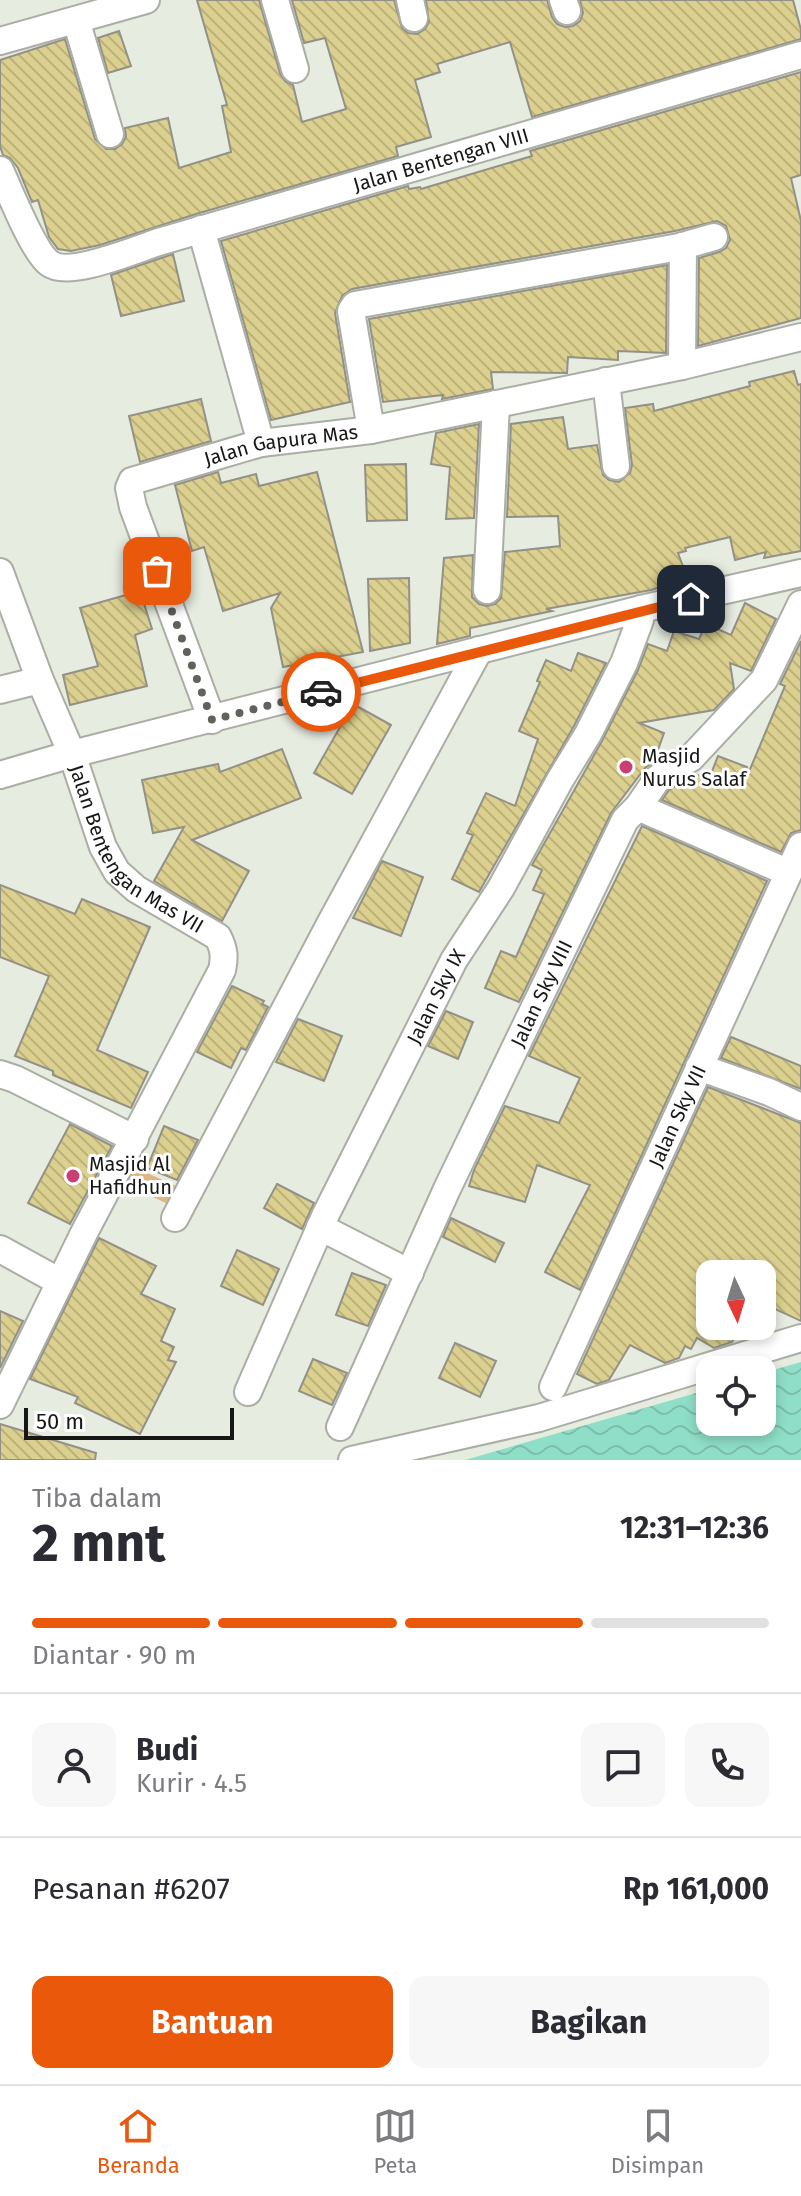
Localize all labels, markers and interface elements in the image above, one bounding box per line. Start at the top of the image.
street label: Jalan Bentengan VIII [350,123,531,197]
street label: Jalan Gapura Mas [201,420,359,471]
pin [123,537,191,605]
icon: bag [135,549,179,593]
pin [657,565,725,633]
icon: home [669,577,713,621]
courier [281,652,361,732]
icon: car [299,670,343,714]
place label: Masjid Nurus Salaf [642,744,748,791]
marker: Masjid Nurus Salaf [617,758,635,776]
street label: Jalan Bentengan Mas VII [64,761,208,938]
street label: Jalan Sky VIII [505,936,577,1051]
street label: Jalan Sky IX [402,944,470,1048]
street label: Jalan Sky VII [643,1061,711,1171]
place label: Masjid Al Hafidhun [89,1152,172,1199]
marker: Masjid Al Hafidhun [64,1167,82,1185]
north arrow [696,1260,776,1340]
map controls [696,1260,776,1436]
button: locate [696,1356,776,1436]
scale bar [24,1404,234,1440]
text: 50 m [36,1408,84,1435]
text: Tiba dalam [32,1483,162,1514]
text: 12:31–12:36 [620,1510,769,1546]
text: 2 mnt [32,1512,165,1575]
text: Diantar · 90 m [32,1640,196,1671]
button: person [32,1723,116,1807]
button: chat [581,1723,665,1807]
button: phone [685,1723,769,1807]
text: Budi [136,1732,198,1768]
text: Kurir · 4.5 [136,1768,247,1799]
text: Pesanan #6207 [32,1871,230,1907]
text: Rp 161,000 [623,1871,769,1907]
button: Bantuan [32,1976,393,2068]
button: Bagikan [409,1976,769,2068]
tab: Beranda [97,2104,180,2179]
tab: Peta [373,2104,417,2179]
tab: Disimpan [611,2104,704,2179]

